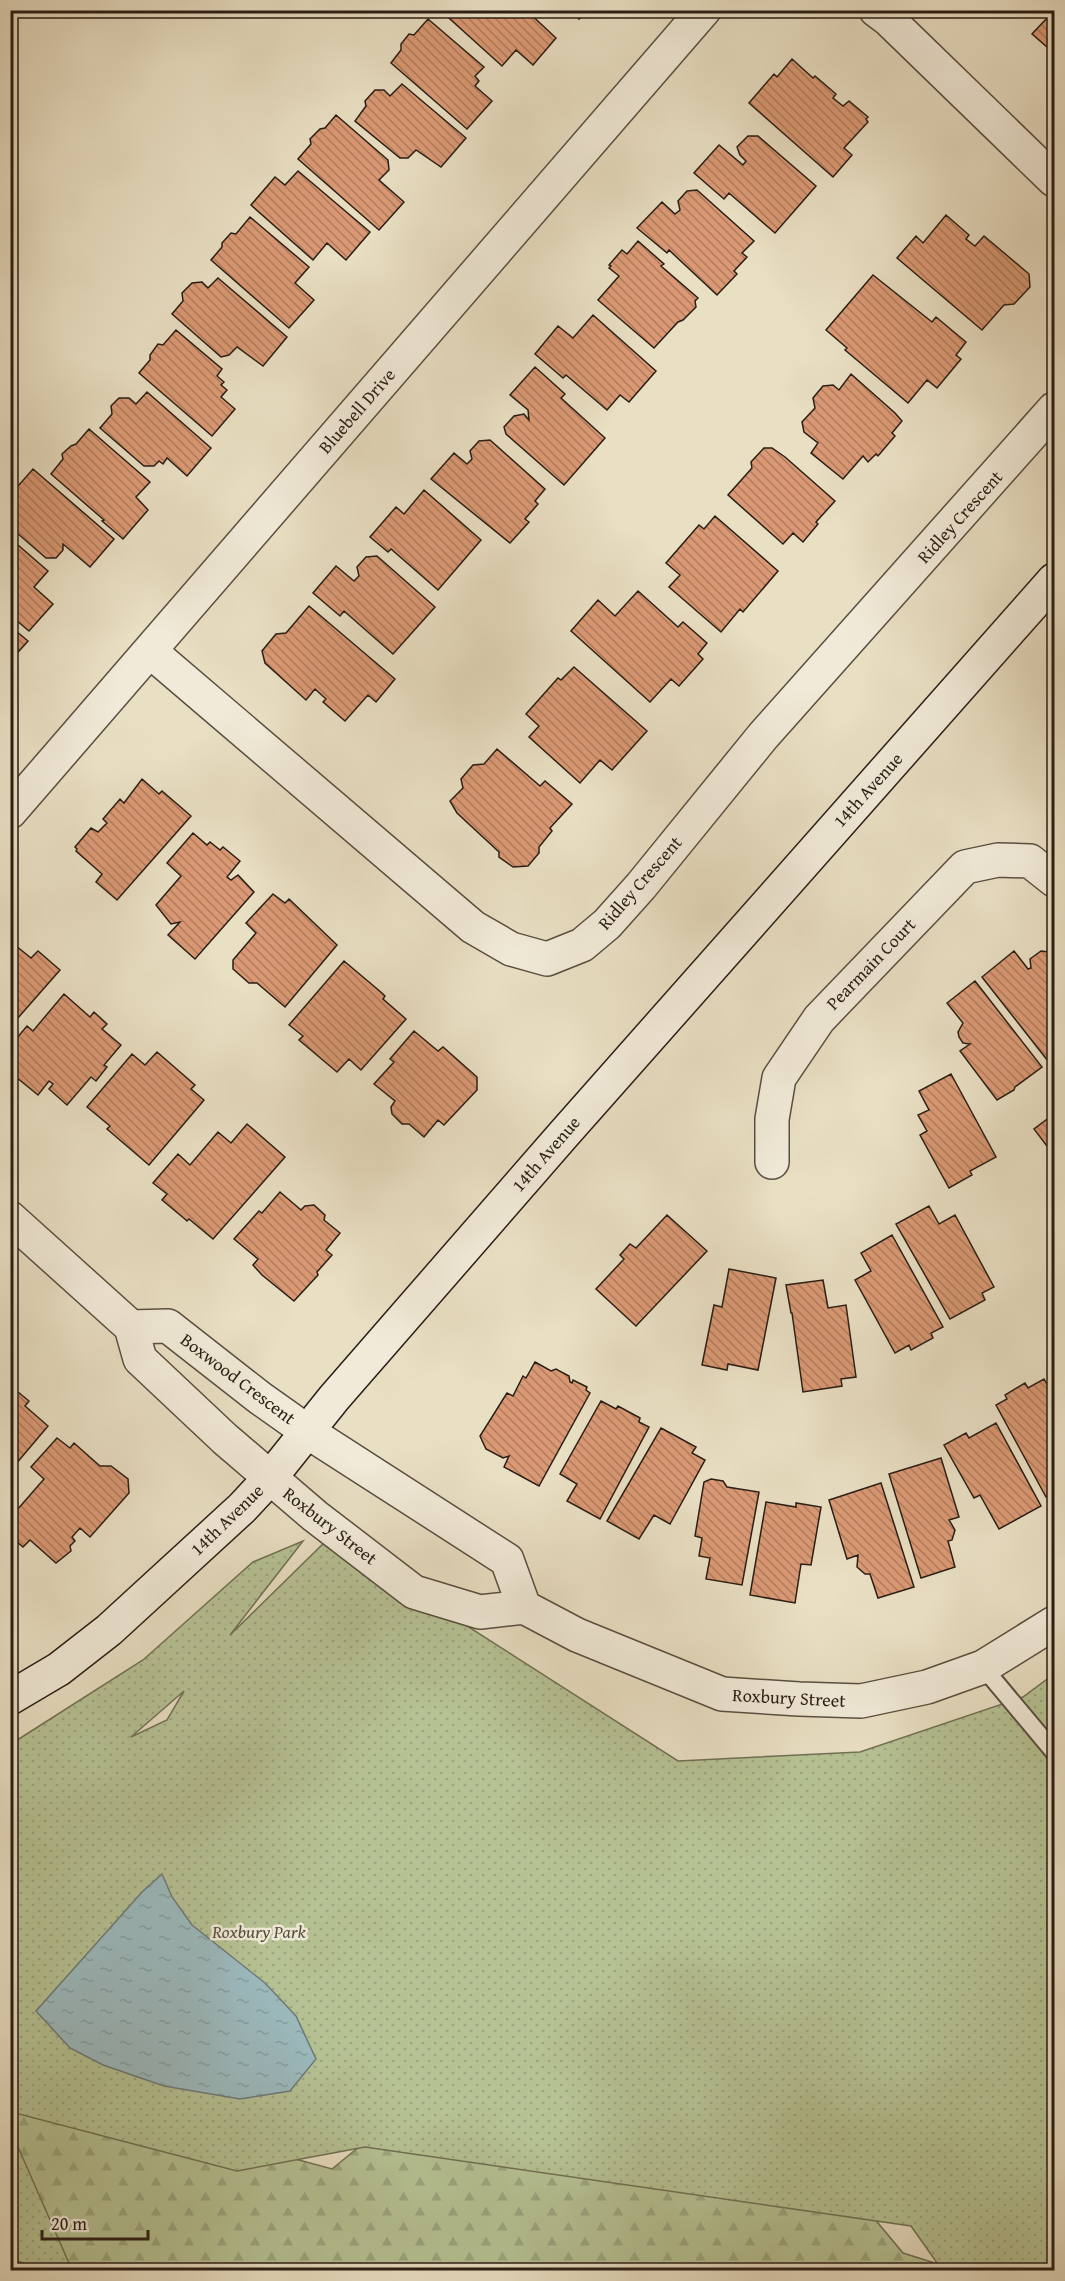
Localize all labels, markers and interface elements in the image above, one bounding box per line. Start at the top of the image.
street label: Bluebell Drive [312,362,401,459]
street label: Ridley Crescent [910,464,1009,569]
street label: 14th Avenue [826,746,909,833]
street label: Ridley Crescent [591,829,689,936]
street label: Pearmain Court [820,911,922,1016]
street label: 14th Avenue [505,1110,586,1198]
street label: Boxwood Crescent [175,1326,302,1431]
street label: 14th Avenue [184,1478,270,1562]
street label: Roxbury Street [277,1480,384,1572]
street label: Roxbury Street [732,1681,847,1714]
park label: Roxbury Park [211,1918,307,1945]
scale bar [42,2203,148,2241]
text: 20 m [51,2210,87,2237]

